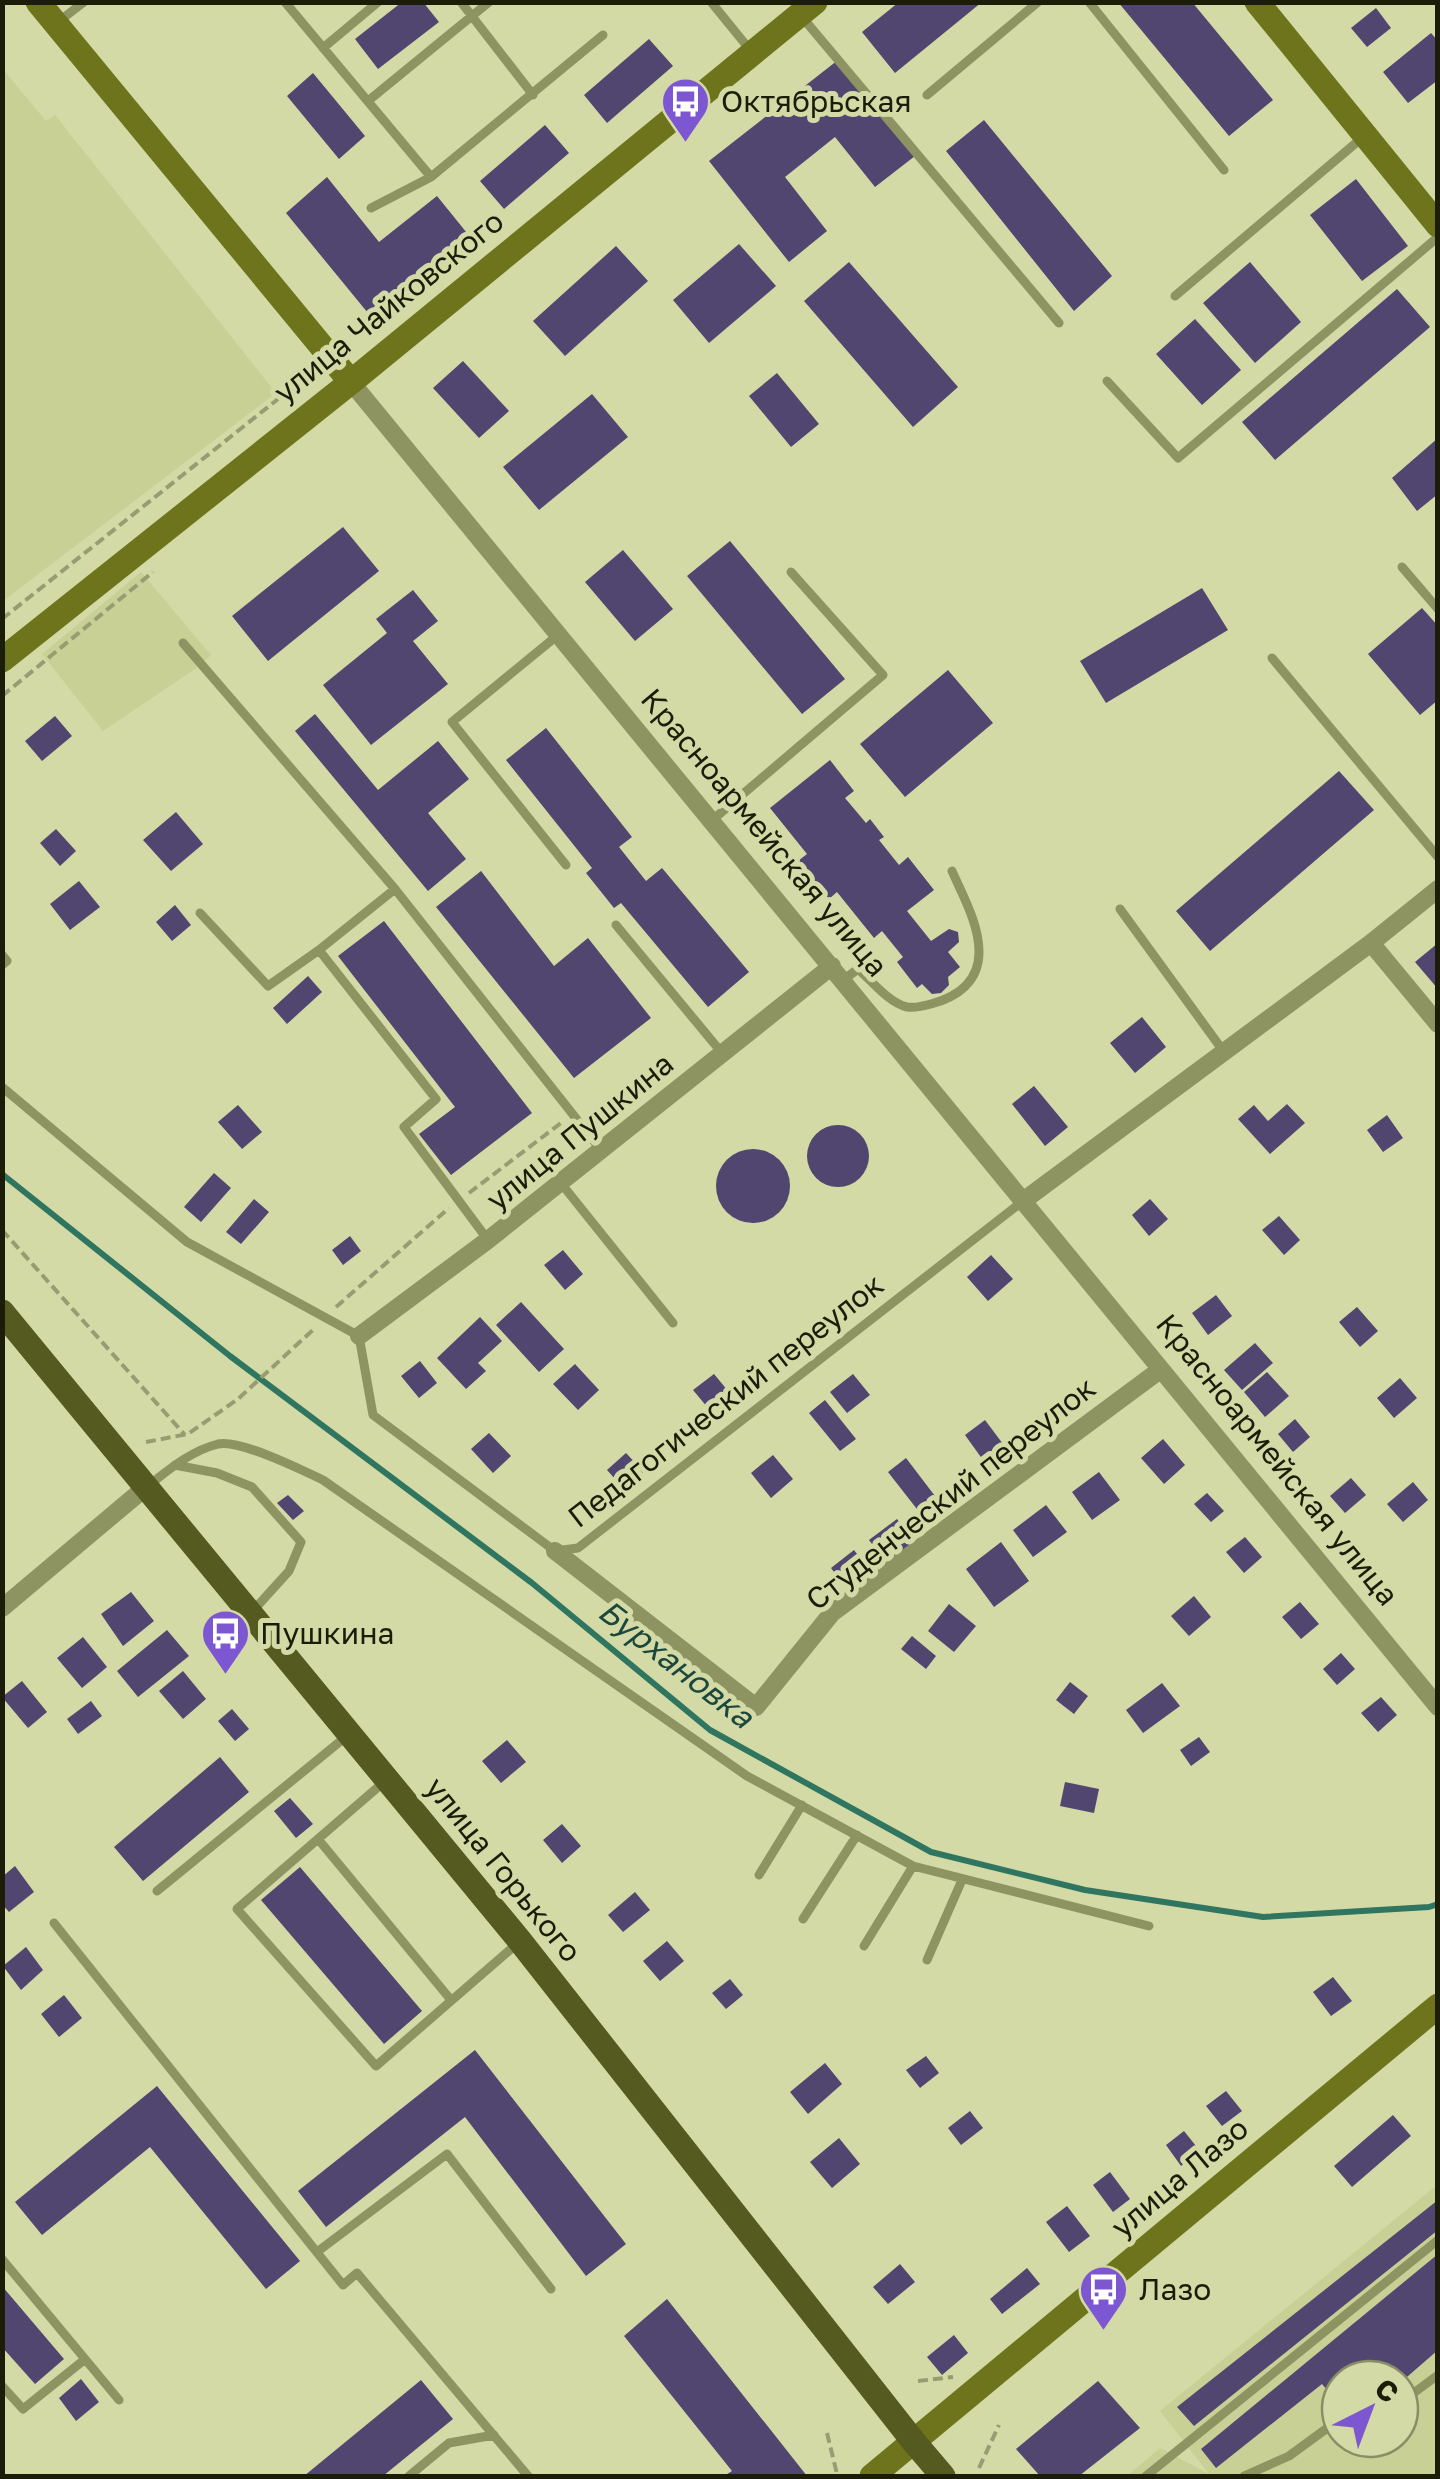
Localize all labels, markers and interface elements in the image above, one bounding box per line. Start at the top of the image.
bus stop icon: Октябрьская [660,76,712,144]
place label: Октябрьская [721,83,912,119]
street label: улица Чайковского [266,203,510,410]
street label: Красноармейская улица [634,681,896,984]
street label: улица Пушкина [479,1045,680,1218]
street label: Педагогический переулок [561,1266,890,1534]
street label: Красноармейская улица [1149,1306,1406,1612]
street label: Студенческий переулок [799,1369,1102,1617]
water label: Бурхановка [592,1591,763,1736]
bus stop icon: Пушкина [199,1608,251,1676]
place label: Пушкина [260,1615,394,1651]
street label: улица Горького [418,1770,589,1969]
street label: улица Лазо [1104,2110,1255,2245]
bus stop icon: Лазо [1078,2264,1130,2332]
place label: Лазо [1139,2271,1211,2307]
north arrow [1320,2359,1420,2459]
text: С [1369,2371,1405,2409]

